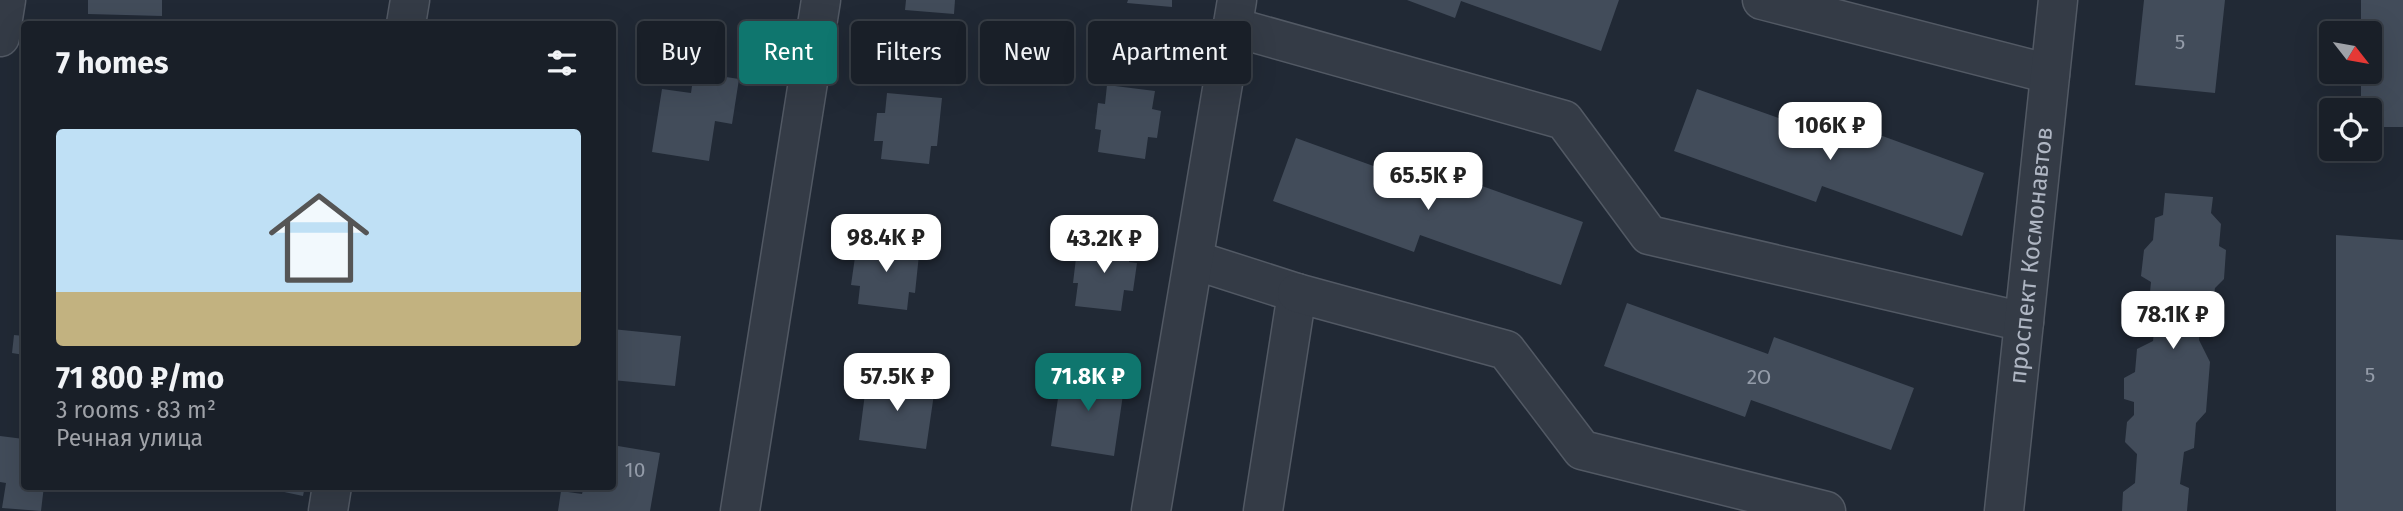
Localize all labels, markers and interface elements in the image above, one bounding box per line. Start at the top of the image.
chip: Buy [637,21,725,84]
chip: Rent [739,21,837,84]
chip: Filters [851,21,966,84]
chip: New [980,21,1074,84]
chip: Apartment [1088,21,1251,84]
north arrow [2319,21,2382,84]
map controls [2319,21,2382,161]
house number: 5 [2175,29,2185,55]
icon: filters [543,44,581,82]
text: 7 homes [56,45,168,81]
button: locate [2319,98,2382,161]
pin: 106K ₽ [1773,102,1887,162]
text: 106K ₽ [1795,111,1865,139]
street label: проспект Космонавтов [2004,125,2059,385]
pin: 65.5K ₽ [1363,152,1493,212]
text: 65.5K ₽ [1390,161,1466,189]
icon: home [256,175,382,301]
pin: 98.4K ₽ [821,215,951,274]
pin: 43.2K ₽ [1039,216,1169,275]
text: 98.4K ₽ [847,223,925,251]
text: 43.2K ₽ [1066,224,1142,252]
pin: 78.1K ₽ [2108,292,2238,351]
text: 78.1K ₽ [2137,300,2209,328]
pin: 57.5K ₽ [832,354,962,413]
pin: 71.8K ₽ [1023,354,1153,413]
text: 71 800 ₽/mo [56,360,224,396]
text: 57.5K ₽ [860,362,934,390]
text: 71.8K ₽ [1051,362,1125,390]
house number: 5 [2365,362,2375,388]
house number: 2О [1747,364,1771,390]
text: 3 rooms · 83 m² [56,396,216,424]
text: Речная улица [56,424,203,452]
house number: 10 [625,457,645,483]

